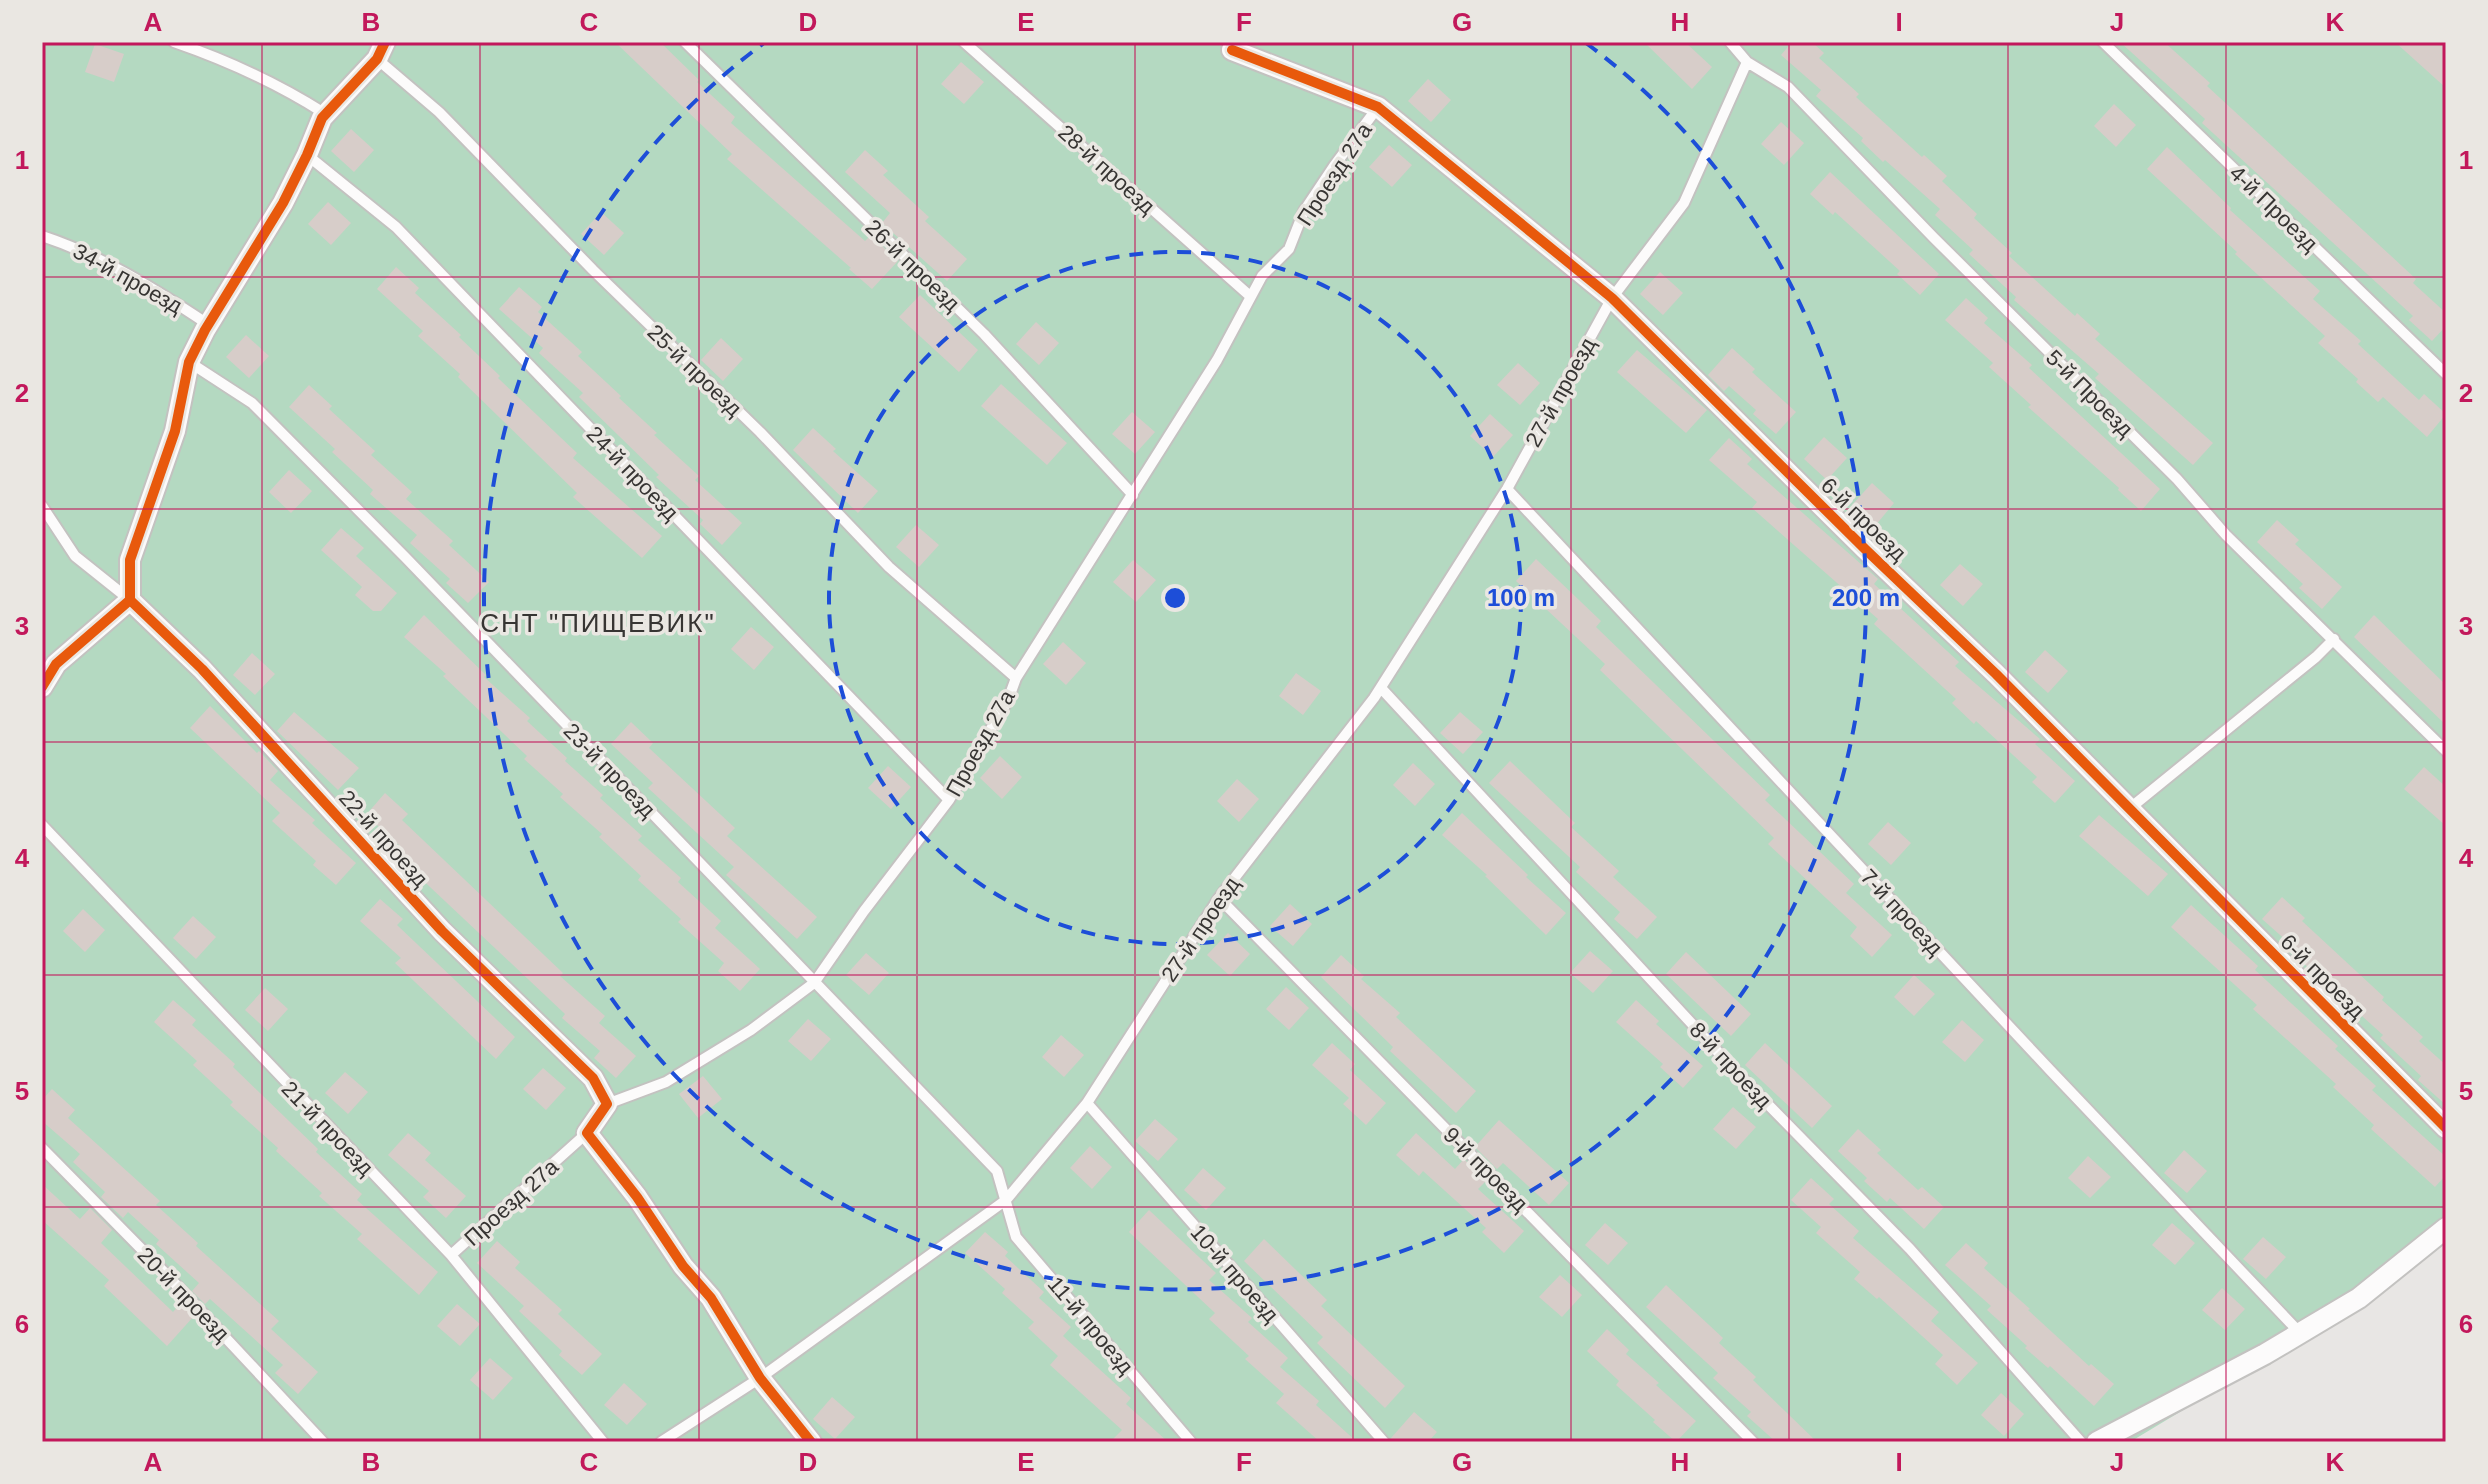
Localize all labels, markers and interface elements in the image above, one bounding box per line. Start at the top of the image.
text: A [144,7,163,37]
text: B [362,7,380,37]
text: C [580,7,599,37]
text: D [799,7,817,37]
text: E [1017,7,1035,37]
text: F [1236,7,1252,37]
text: G [1452,7,1472,37]
text: H [1671,7,1689,37]
text: I [1895,7,1903,37]
text: J [2110,7,2124,37]
text: K [2326,7,2345,37]
street label: Проезд 27а [1292,118,1377,230]
street label: 28-й проезд [1053,120,1160,219]
text: 1 [15,145,29,175]
text: 1 [2459,145,2473,175]
street label: 4-й Проезд [2225,160,2323,257]
street label: 26-й проезд [861,214,965,316]
street label: 34-й проезд [69,238,187,319]
street label: 25-й проезд [643,319,747,421]
street label: 27-й проезд [1520,333,1601,451]
street label: 5-й Проезд [2041,345,2138,442]
text: 2 [15,378,29,408]
text: 2 [2459,378,2473,408]
street label: 24-й проезд [582,421,684,526]
street label: 6-й проезд [1816,473,1911,566]
centre of rings [1161,584,1189,612]
text: 100 m [1487,584,1555,611]
text: 200 m [1832,584,1900,611]
district label: СНТ "ПИЩЕВИК" [480,608,716,638]
text: 3 [15,611,29,641]
text: 3 [2459,611,2473,641]
street label: Проезд 27а [941,685,1020,801]
street label: 23-й проезд [559,718,661,823]
street label: 22-й проезд [334,785,433,892]
text: 4 [15,843,30,873]
text: 4 [2459,843,2474,873]
street label: 7-й проезд [1855,864,1948,961]
street label: 27-й проезд [1156,872,1245,986]
street label: 6-й проезд [2275,929,2370,1024]
street label: 8-й проезд [1684,1017,1777,1114]
text: 5 [15,1076,29,1106]
street label: 21-й проезд [277,1076,379,1181]
text: 5 [2459,1076,2473,1106]
street label: 9-й проезд [1438,1122,1533,1217]
street label: Проезд 27а [459,1153,564,1251]
street label: 10-й проезд [1186,1220,1284,1327]
street label: 20-й проезд [133,1242,235,1347]
street label: 11-й проезд [1043,1272,1139,1379]
text: 6 [15,1309,29,1339]
text: 6 [2459,1309,2473,1339]
text: A [144,1447,163,1477]
text: B [362,1447,380,1477]
text: C [580,1447,599,1477]
text: D [799,1447,817,1477]
text: E [1017,1447,1035,1477]
text: F [1236,1447,1252,1477]
text: G [1452,1447,1472,1477]
text: H [1671,1447,1689,1477]
text: I [1895,1447,1903,1477]
text: J [2110,1447,2124,1477]
text: K [2326,1447,2345,1477]

